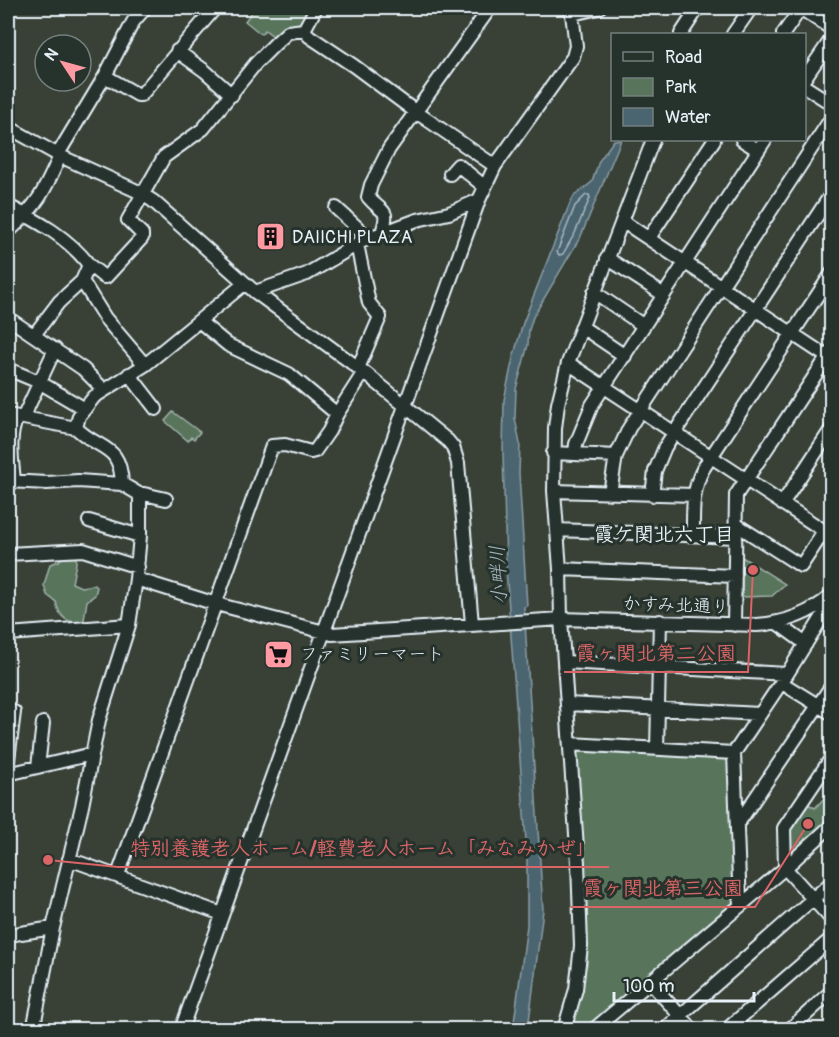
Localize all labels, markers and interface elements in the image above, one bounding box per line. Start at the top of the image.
north arrow [33,33,93,93]
legend [611,33,806,141]
text: N [40,44,63,65]
text: Road [665,46,702,69]
text: Park [665,76,697,99]
text: Water [665,106,711,129]
building icon: DAIICHI PLAZA [255,221,287,253]
place label: DAIICHI PLAZA [292,226,413,249]
district label: 霞ケ関北六丁目 [594,522,734,547]
water label: 小畔川 [484,544,513,606]
street label: かすみ北通り [622,592,730,619]
callout: 霞ヶ関北第二公園 [564,634,748,672]
supermarket icon: ファミリーマート [263,638,295,670]
text: 霞ヶ関北第二公園 [576,641,736,666]
place label: ファミリーマート [300,643,444,666]
callout: 特別養護老人ホーム/軽費老人ホーム「みなみかぜ」 [118,829,609,867]
text: 特別養護老人ホーム/軽費老人ホーム「みなみかぜ」 [130,836,596,861]
callout: 霞ヶ関北第三公園 [571,869,755,907]
text: 霞ヶ関北第三公園 [583,876,743,901]
scale bar [614,965,754,1003]
text: 100 m [623,975,675,998]

